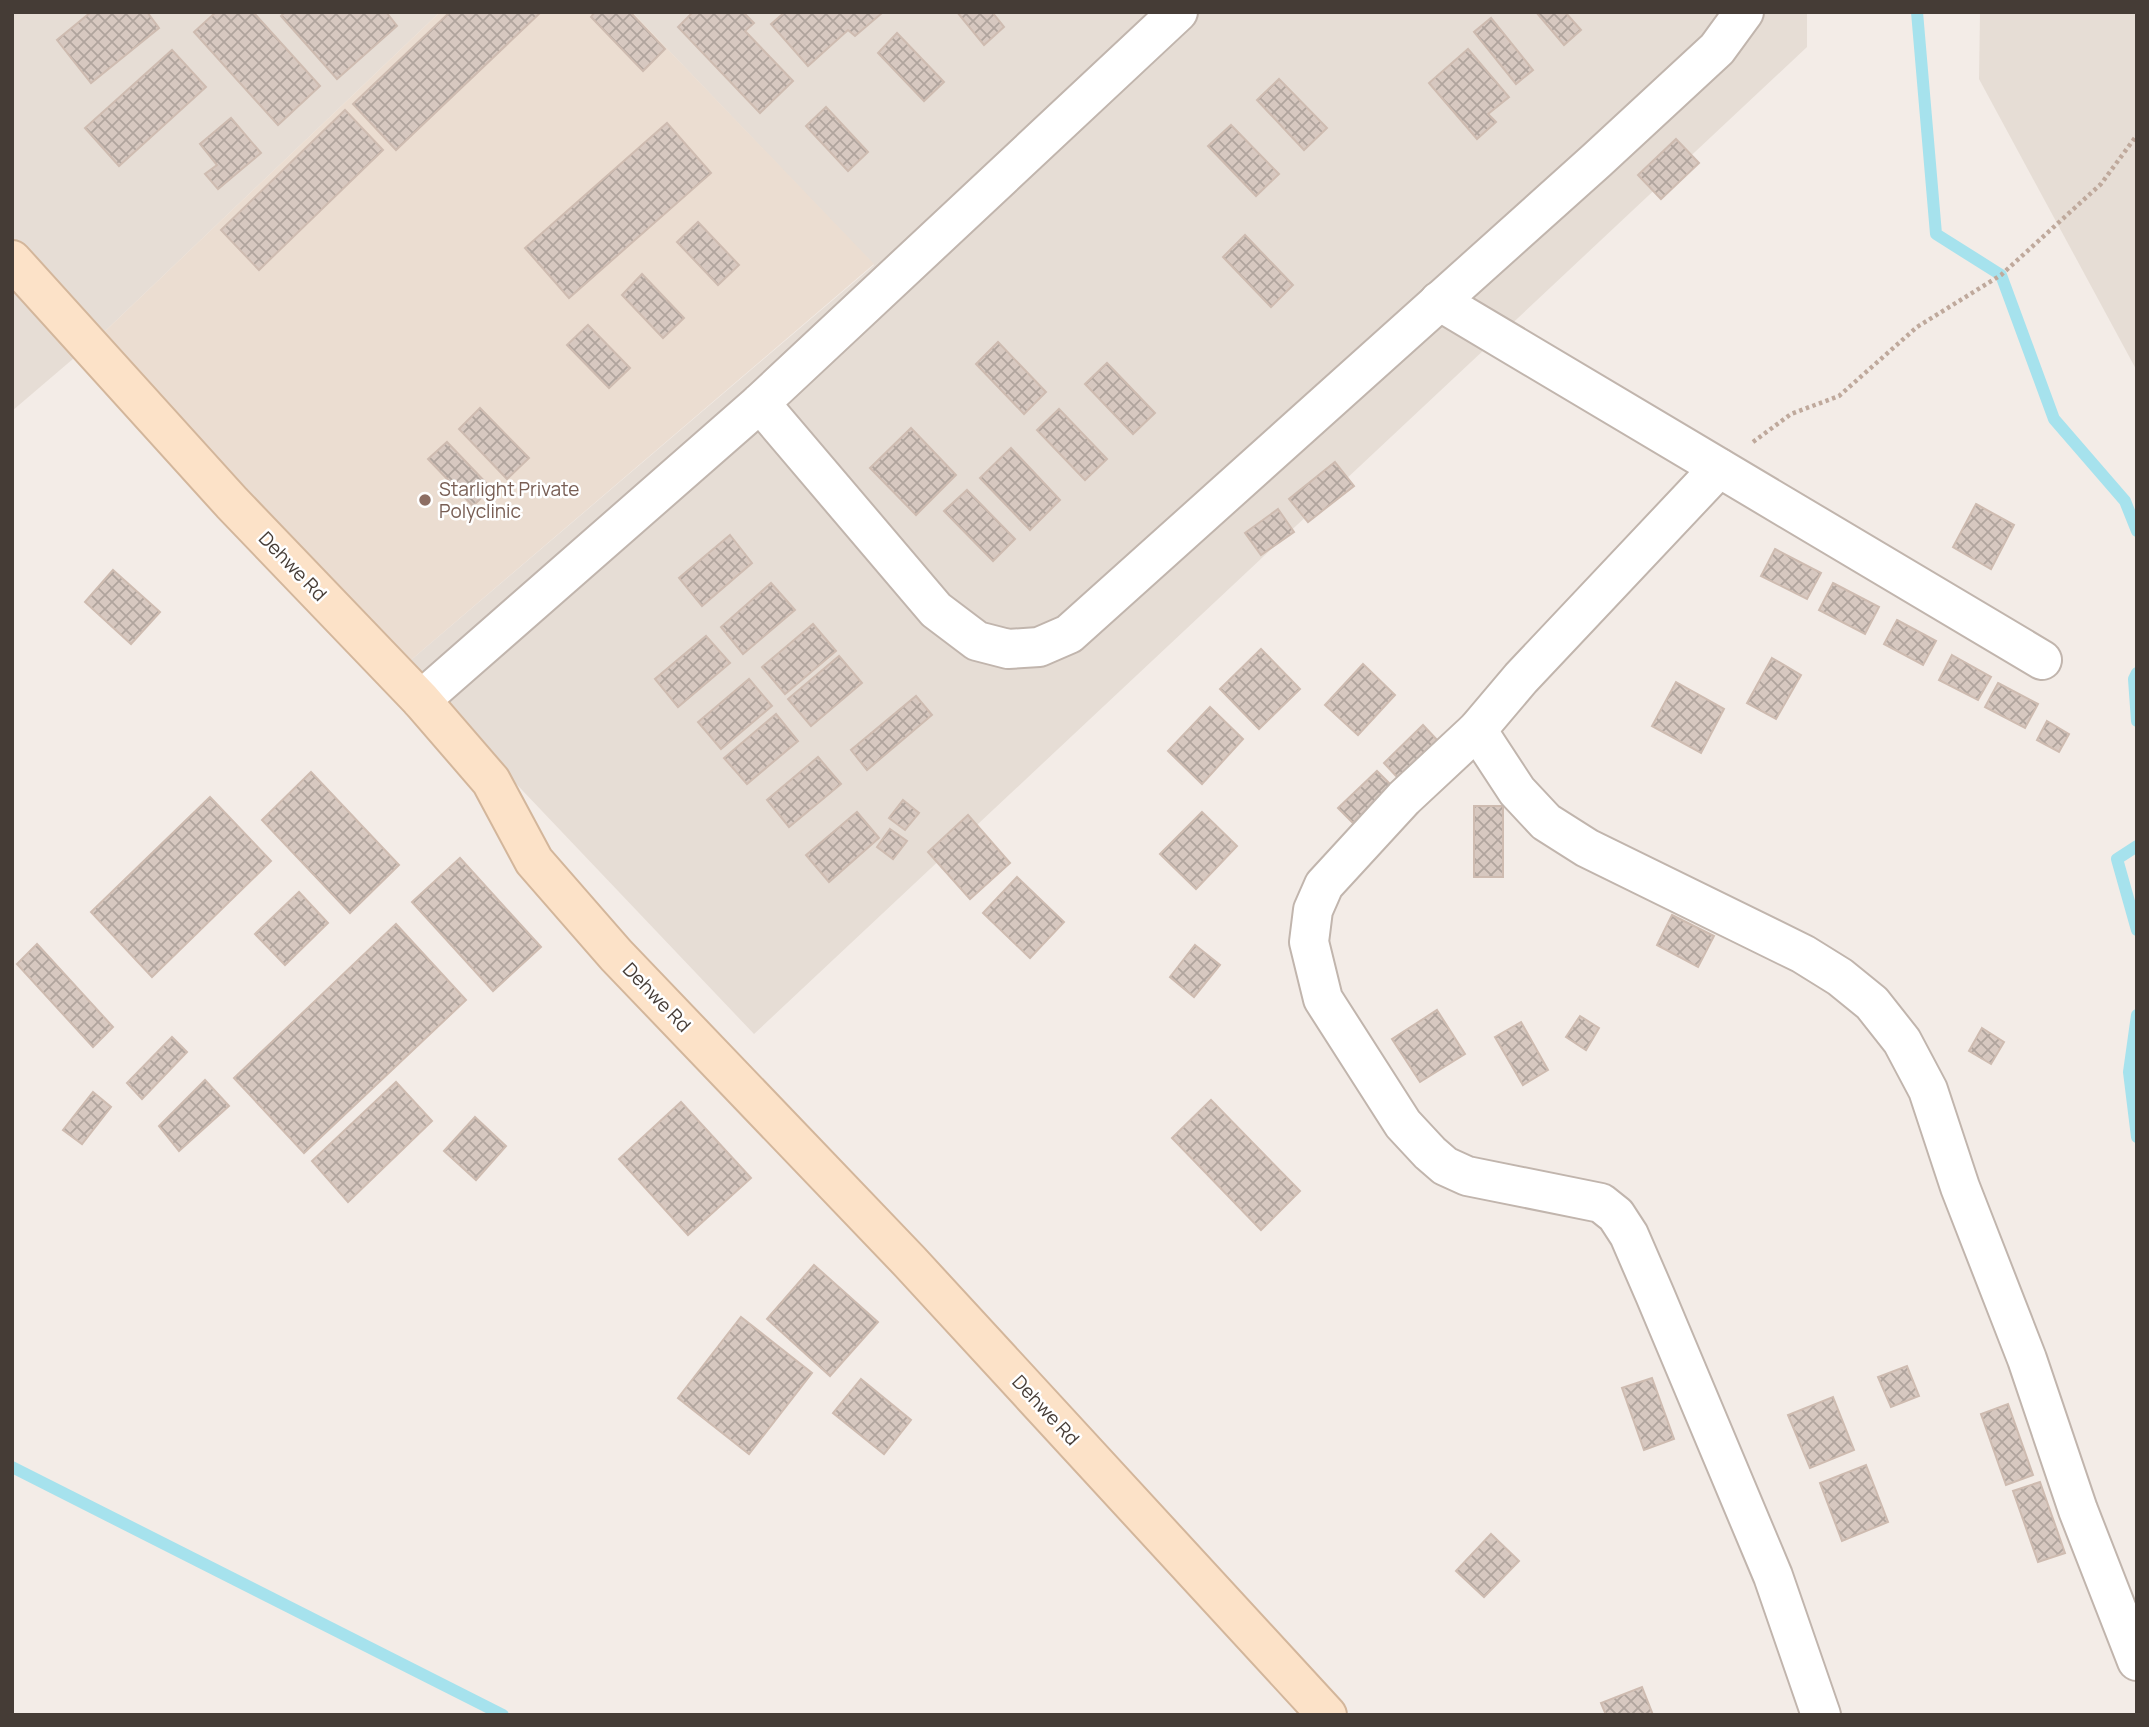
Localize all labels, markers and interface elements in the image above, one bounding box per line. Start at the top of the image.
place label: Starlight Private Polyclinic [439,476,579,524]
marker: Starlight Private Polyclinic [417,492,433,508]
street label: Dehwe Rd [253,525,333,607]
street label: Dehwe Rd [617,956,697,1038]
street label: Dehwe Rd [1007,1369,1085,1451]

